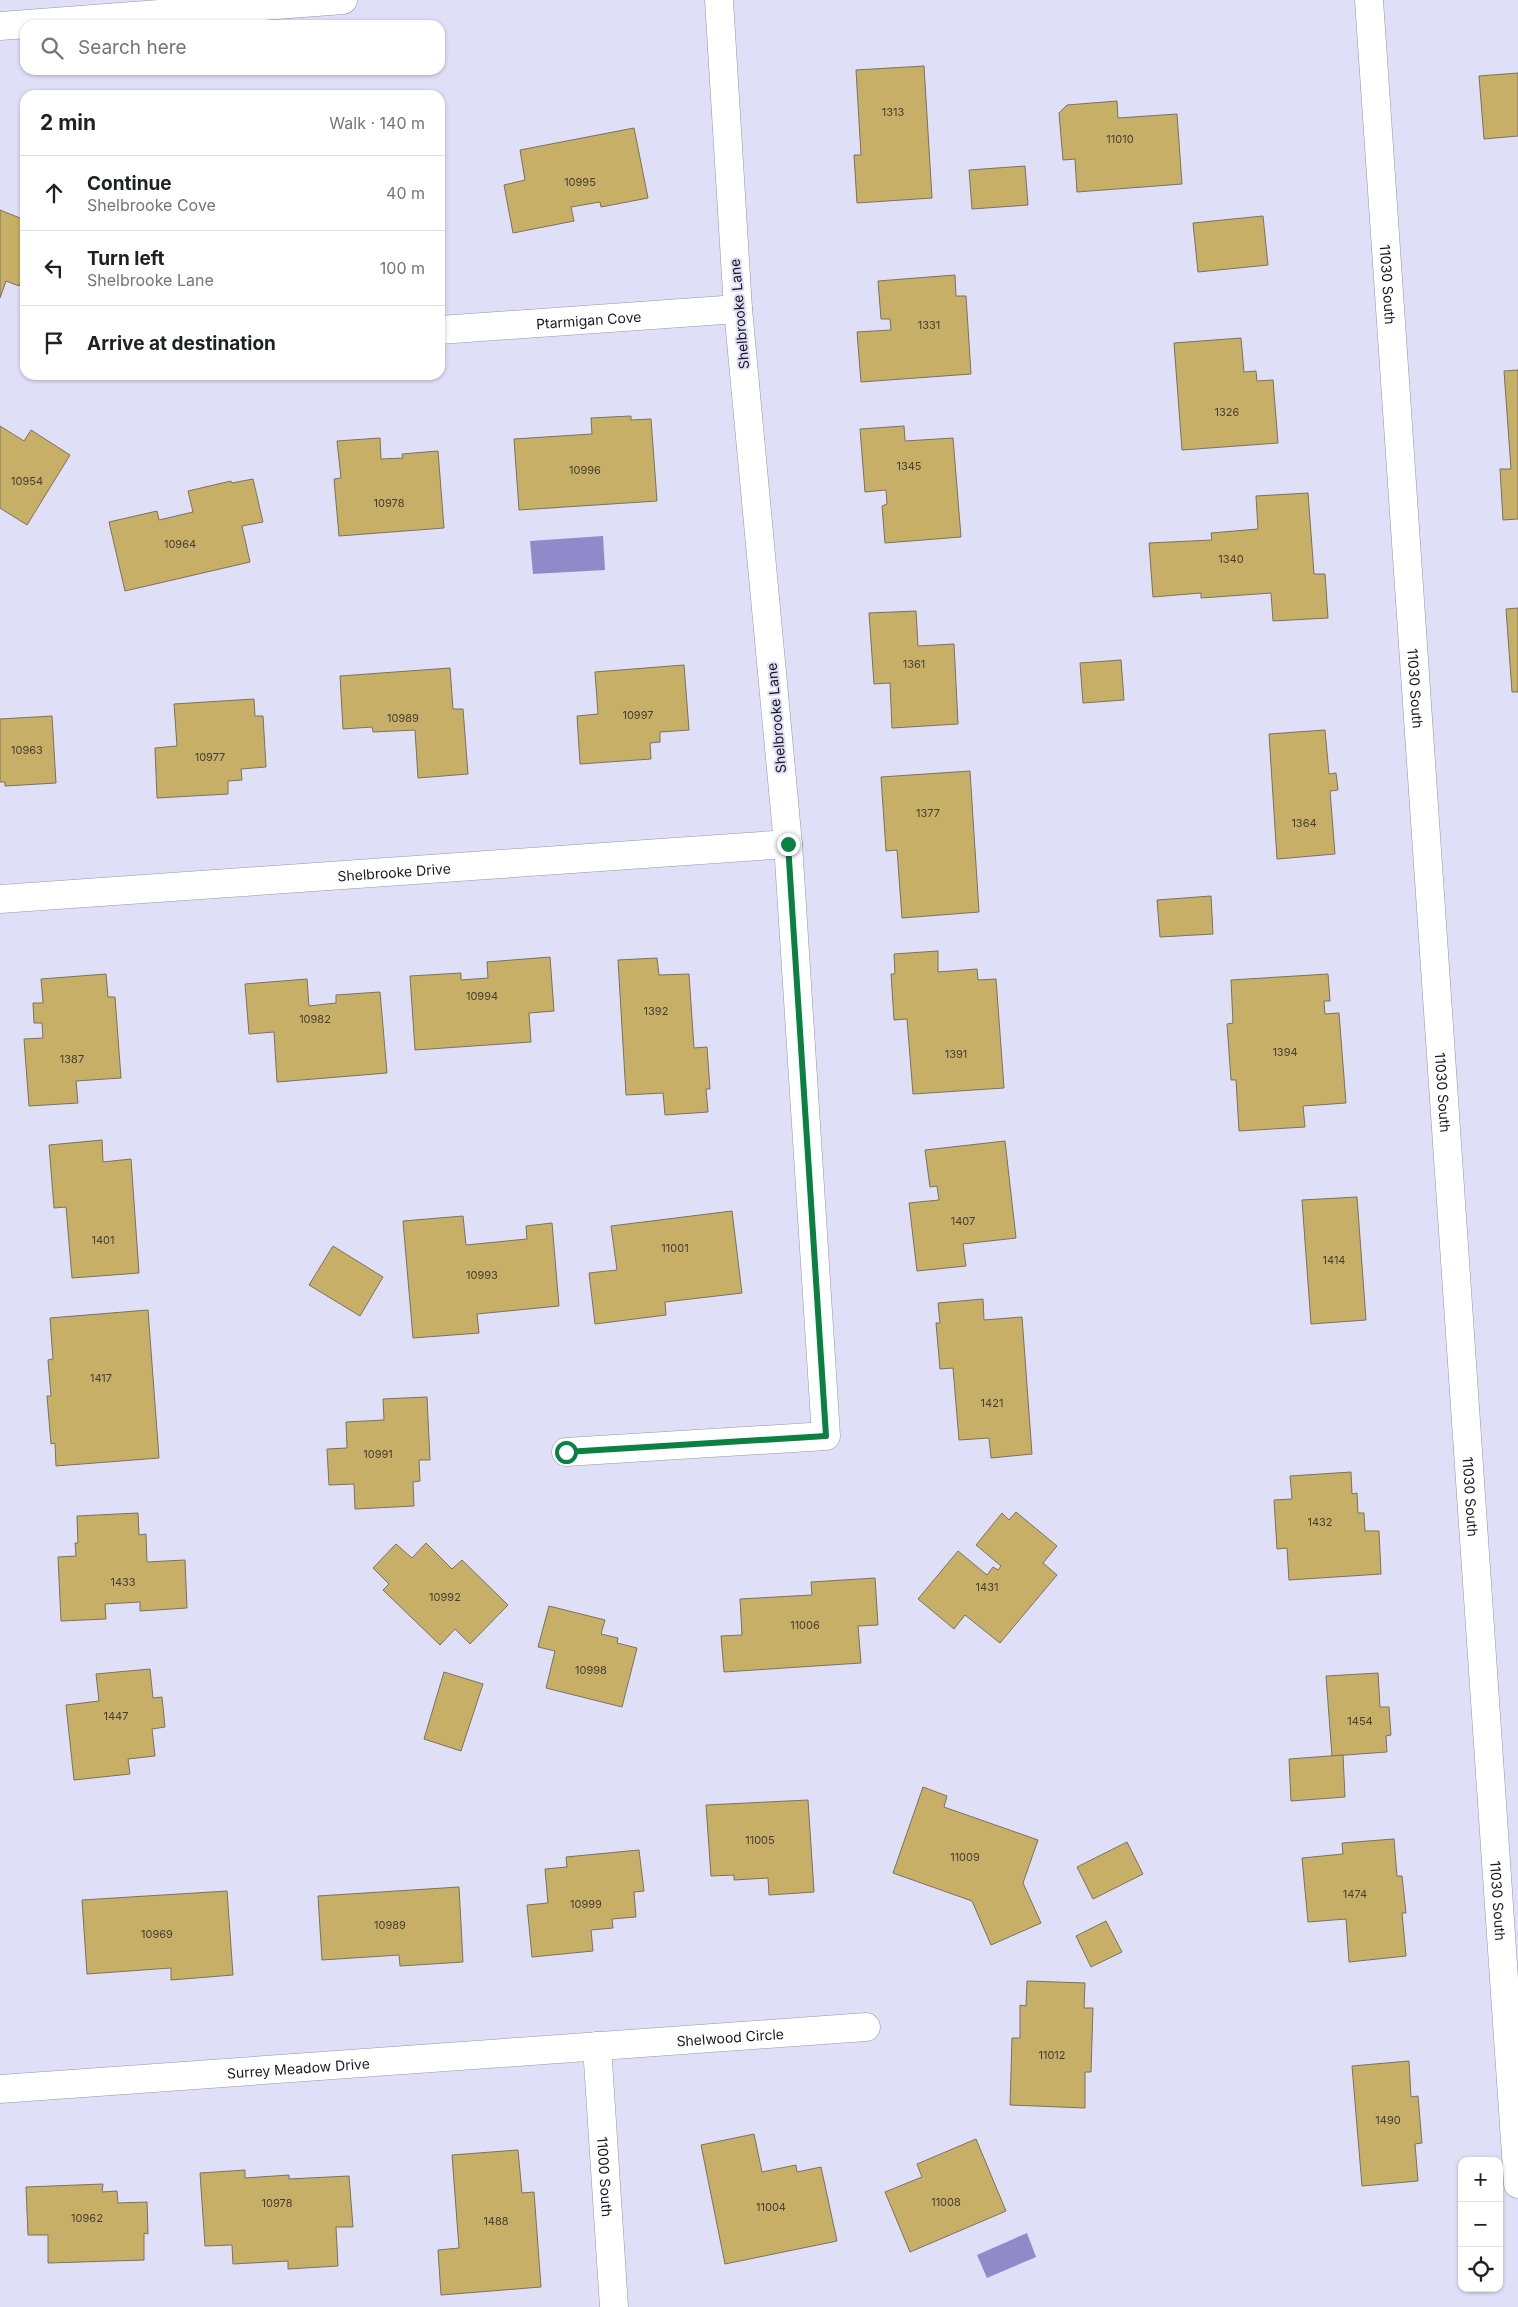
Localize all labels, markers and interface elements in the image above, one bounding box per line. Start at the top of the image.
search box [20,20,445,75]
icon: search [38,34,66,62]
text: Search here [78,36,187,59]
house number: 1313 [882,105,904,119]
text: 2 min [40,110,96,135]
text: Walk · 140 m [329,113,425,133]
house number: 11010 [1106,132,1134,146]
text: Continue [87,172,172,195]
house number: 10995 [564,175,596,189]
icon: ahead [40,179,68,207]
text: 40 m [386,183,425,203]
text: Shelbrooke Cove [87,195,216,215]
street label: 11030 South [1377,244,1400,325]
text: Turn left [87,247,165,270]
icon: left [40,254,68,282]
text: 100 m [380,258,425,278]
street label: Shelbrooke Lane [726,258,752,370]
text: Shelbrooke Lane [87,270,214,290]
street label: Ptarmigan Cove [535,307,642,332]
house number: 1331 [918,318,940,332]
icon: arrive [40,329,68,357]
text: Arrive at destination [87,332,276,355]
house number: 1326 [1215,405,1240,419]
house number: 1345 [896,459,922,473]
house number: 10996 [569,463,601,477]
house number: 10954 [11,474,43,488]
house number: 10978 [374,496,405,510]
house number: 10964 [164,537,196,551]
house number: 1340 [1218,552,1244,566]
street label: 11030 South [1405,648,1427,729]
house number: 1361 [903,657,925,671]
street label: Shelbrooke Lane [763,662,789,774]
house number: 10997 [622,708,654,722]
house number: 10989 [387,711,419,725]
house number: 10963 [11,743,43,757]
house number: 10977 [195,750,225,764]
house number: 1377 [916,806,940,820]
house number: 1364 [1291,816,1317,830]
route end [777,833,800,856]
street label: Shelbrooke Drive [337,859,451,884]
house number: 10994 [466,989,498,1003]
house number: 1392 [644,1004,668,1018]
house number: 10982 [299,1012,331,1026]
house number: 1394 [1272,1045,1298,1059]
house number: 1391 [945,1047,967,1061]
house number: 1387 [60,1052,84,1066]
street label: 11030 South [1432,1052,1455,1133]
house number: 1407 [951,1214,975,1228]
house number: 1401 [92,1233,115,1247]
house number: 11001 [661,1241,689,1255]
house number: 1414 [1323,1253,1345,1267]
house number: 10993 [466,1268,498,1282]
house number: 1417 [90,1371,112,1385]
house number: 1421 [981,1396,1003,1410]
route start [555,1441,578,1464]
house number: 10991 [363,1447,393,1461]
street label: 11030 South [1460,1456,1482,1537]
house number: 1432 [1307,1515,1333,1529]
house number: 1433 [110,1575,136,1589]
house number: 1431 [976,1580,998,1594]
house number: 10992 [429,1590,461,1604]
house number: 11006 [790,1618,820,1632]
house number: 10998 [575,1663,607,1677]
house number: 1447 [104,1709,128,1723]
house number: 1454 [1347,1714,1373,1728]
house number: 11005 [745,1833,775,1847]
house number: 11009 [950,1850,980,1864]
street label: 11030 South [1487,1860,1510,1941]
house number: 1474 [1343,1887,1367,1901]
house number: 10999 [570,1897,602,1911]
house number: 10989 [374,1918,406,1932]
house number: 10969 [141,1927,173,1941]
street label: Shelwood Circle [676,2024,784,2049]
house number: 11012 [1038,2048,1066,2062]
street label: Surrey Meadow Drive [226,2054,370,2081]
house number: 1490 [1375,2113,1401,2127]
street label: 11000 South [594,2136,617,2217]
map controls [1458,2157,1503,2292]
button: + [1458,2157,1503,2202]
house number: 11008 [931,2195,961,2209]
house number: 10978 [262,2196,293,2210]
house number: 11004 [756,2200,786,2214]
button: − [1458,2202,1503,2247]
house number: 10962 [71,2211,103,2225]
house number: 1488 [483,2214,509,2228]
button: locate [1458,2247,1503,2292]

